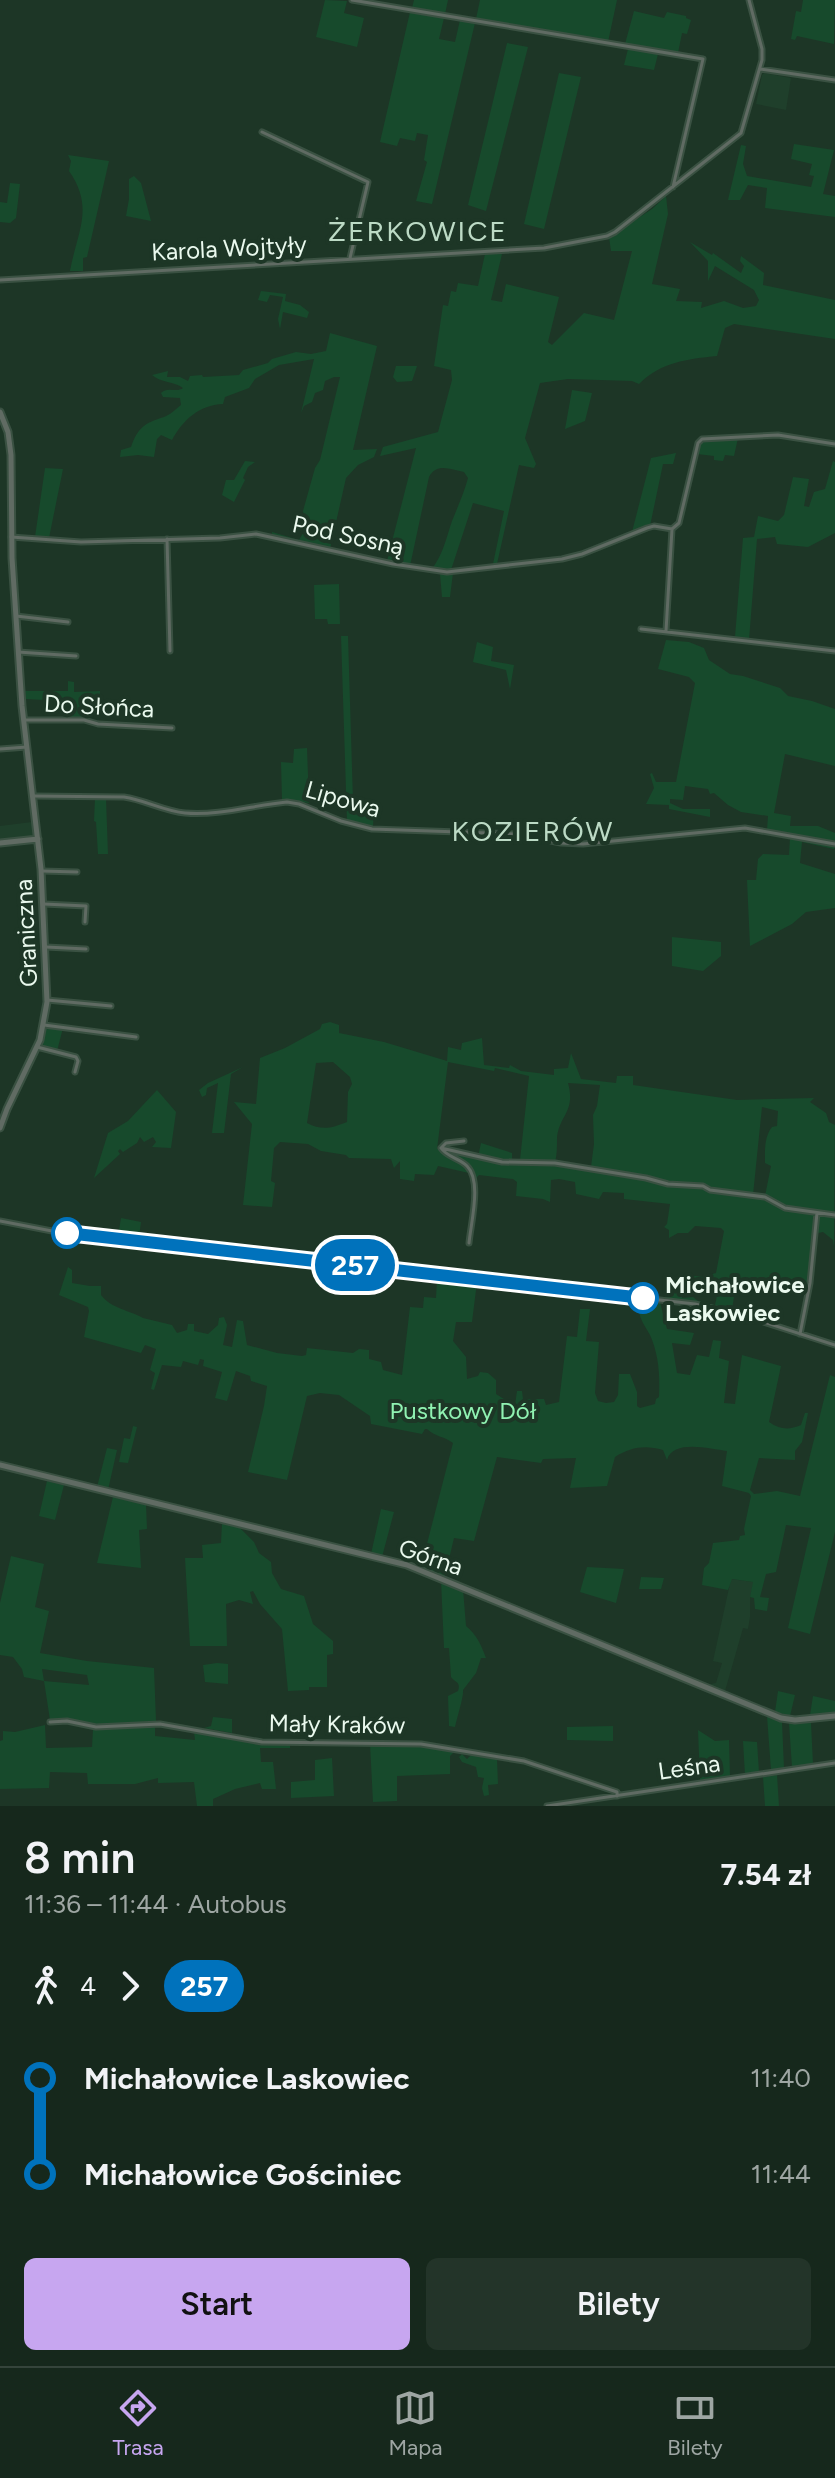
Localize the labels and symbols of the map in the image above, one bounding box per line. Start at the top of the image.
district label: ŻERKOWICE [328,214,508,248]
street label: Karola Wojtyły [151,229,308,267]
street label: Pod Sosną [290,509,406,561]
street label: Do Słońca [43,689,155,723]
street label: Lipowa [302,775,384,823]
district label: KOZIERÓW [452,814,614,848]
street label: Graniczna [9,878,43,988]
unlabelled marker [52,1218,82,1248]
line badge: 257 [309,1239,401,1291]
place label: Michałowice Laskowiec [665,1270,804,1327]
marker: Michałowice Laskowiec [628,1283,658,1313]
park label: Pustkowy Dół [390,1396,537,1425]
street label: Górna [395,1533,467,1581]
street label: Mały Kraków [268,1708,406,1740]
street label: Leśna [656,1748,722,1786]

